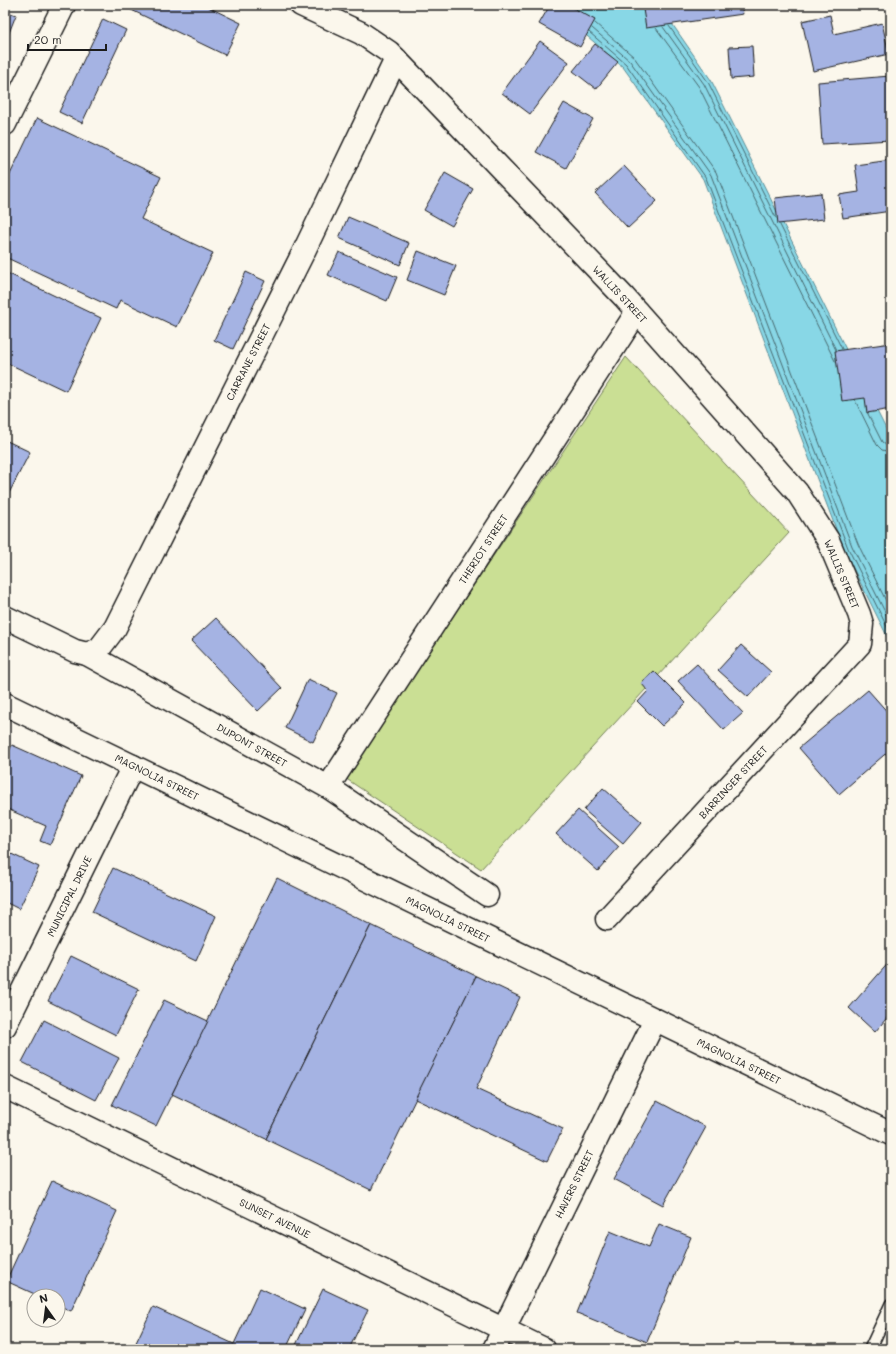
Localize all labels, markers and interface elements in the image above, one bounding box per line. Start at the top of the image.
scale bar [28,26,106,52]
text: 20 m [34,31,62,47]
street label: WALLIS STREET [590,262,651,326]
street label: CARRANE STREET [223,321,274,403]
street label: THERIOT STREET [455,511,511,587]
street label: WALLIS STREET [821,537,863,611]
street label: DUPONT STREET [214,720,290,770]
street label: BARRINGER STREET [695,742,771,822]
street label: MAGNOLIA STREET [113,751,202,804]
street label: MUNICIPAL DRIVE [43,853,95,939]
street label: MAGNOLIA STREET [404,893,493,946]
street label: MAGNOLIA STREET [695,1035,784,1088]
street label: HAVERS STREET [551,1147,597,1221]
street label: SUNSET AVENUE [237,1195,313,1241]
north arrow [26,1288,66,1328]
text: N [38,1290,49,1306]

